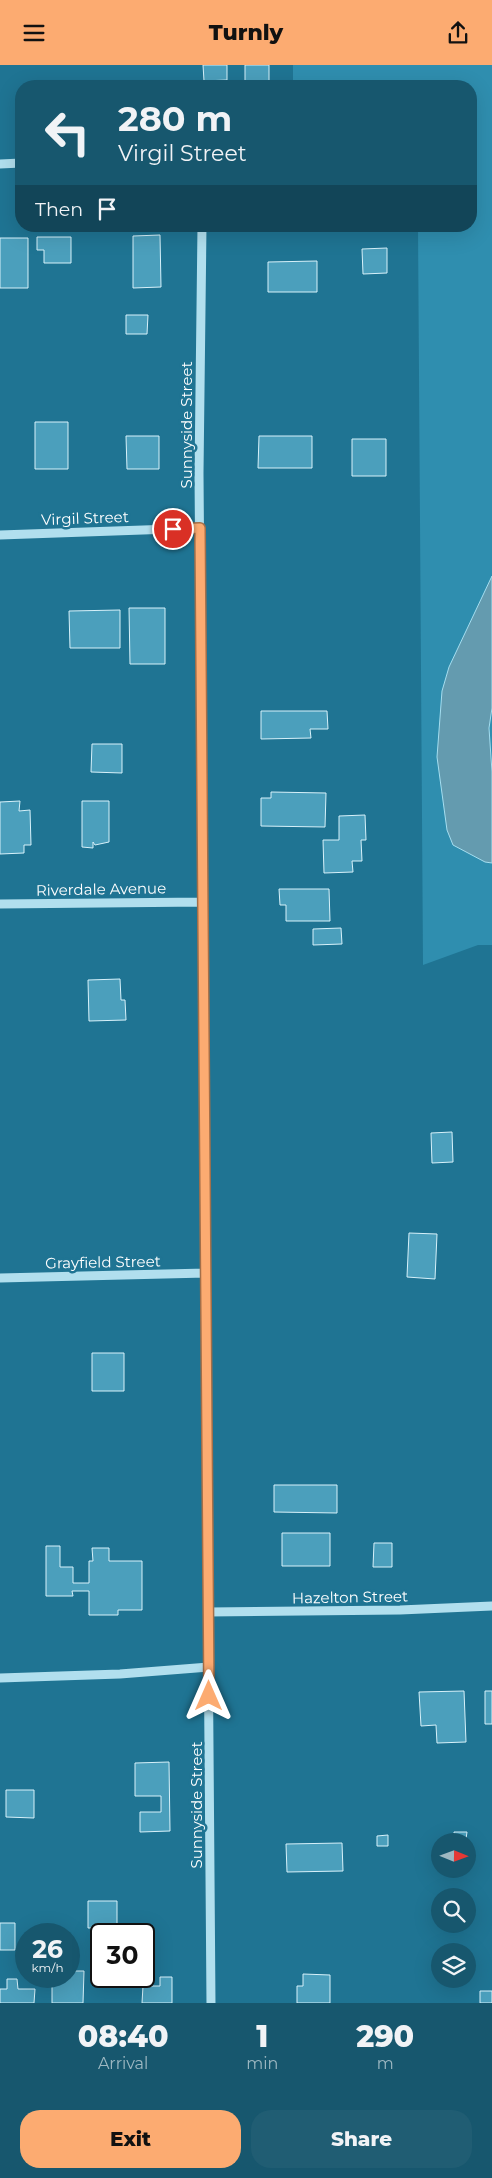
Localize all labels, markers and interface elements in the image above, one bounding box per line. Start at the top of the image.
icon: menu [20,19,48,47]
text: Turnly [209,19,283,46]
icon: share [444,19,472,47]
text: 280 m [118,97,232,140]
icon: left [35,100,100,165]
text: Virgil Street [118,140,247,167]
icon: arrive [93,195,121,223]
text: Then [35,198,83,221]
street label: Sunnyside Street [177,361,196,489]
street label: Virgil Street [41,507,129,529]
pin [152,508,194,550]
icon: arrive [159,515,187,543]
street label: Riverdale Avenue [36,878,166,900]
street label: Grayfield Street [45,1251,161,1273]
street label: Hazelton Street [292,1586,408,1608]
position arrow [182,1669,234,1721]
street label: Sunnyside Street [187,1741,206,1869]
north arrow [431,1833,476,1877]
map controls [431,1833,476,1988]
button: search [431,1888,476,1933]
speed limit sign: 30 [90,1923,155,1988]
text: 26 [32,1934,63,1964]
button: layers [431,1943,476,1988]
text: km/h [31,1960,64,1975]
text: 08:40 [78,2018,168,2055]
text: 1 [256,2018,268,2055]
text: 290 [356,2018,414,2055]
text: Arrival [98,2054,148,2073]
text: min [246,2054,278,2073]
text: m [377,2054,394,2073]
button: Exit [20,2110,241,2168]
button: Share [251,2110,472,2168]

